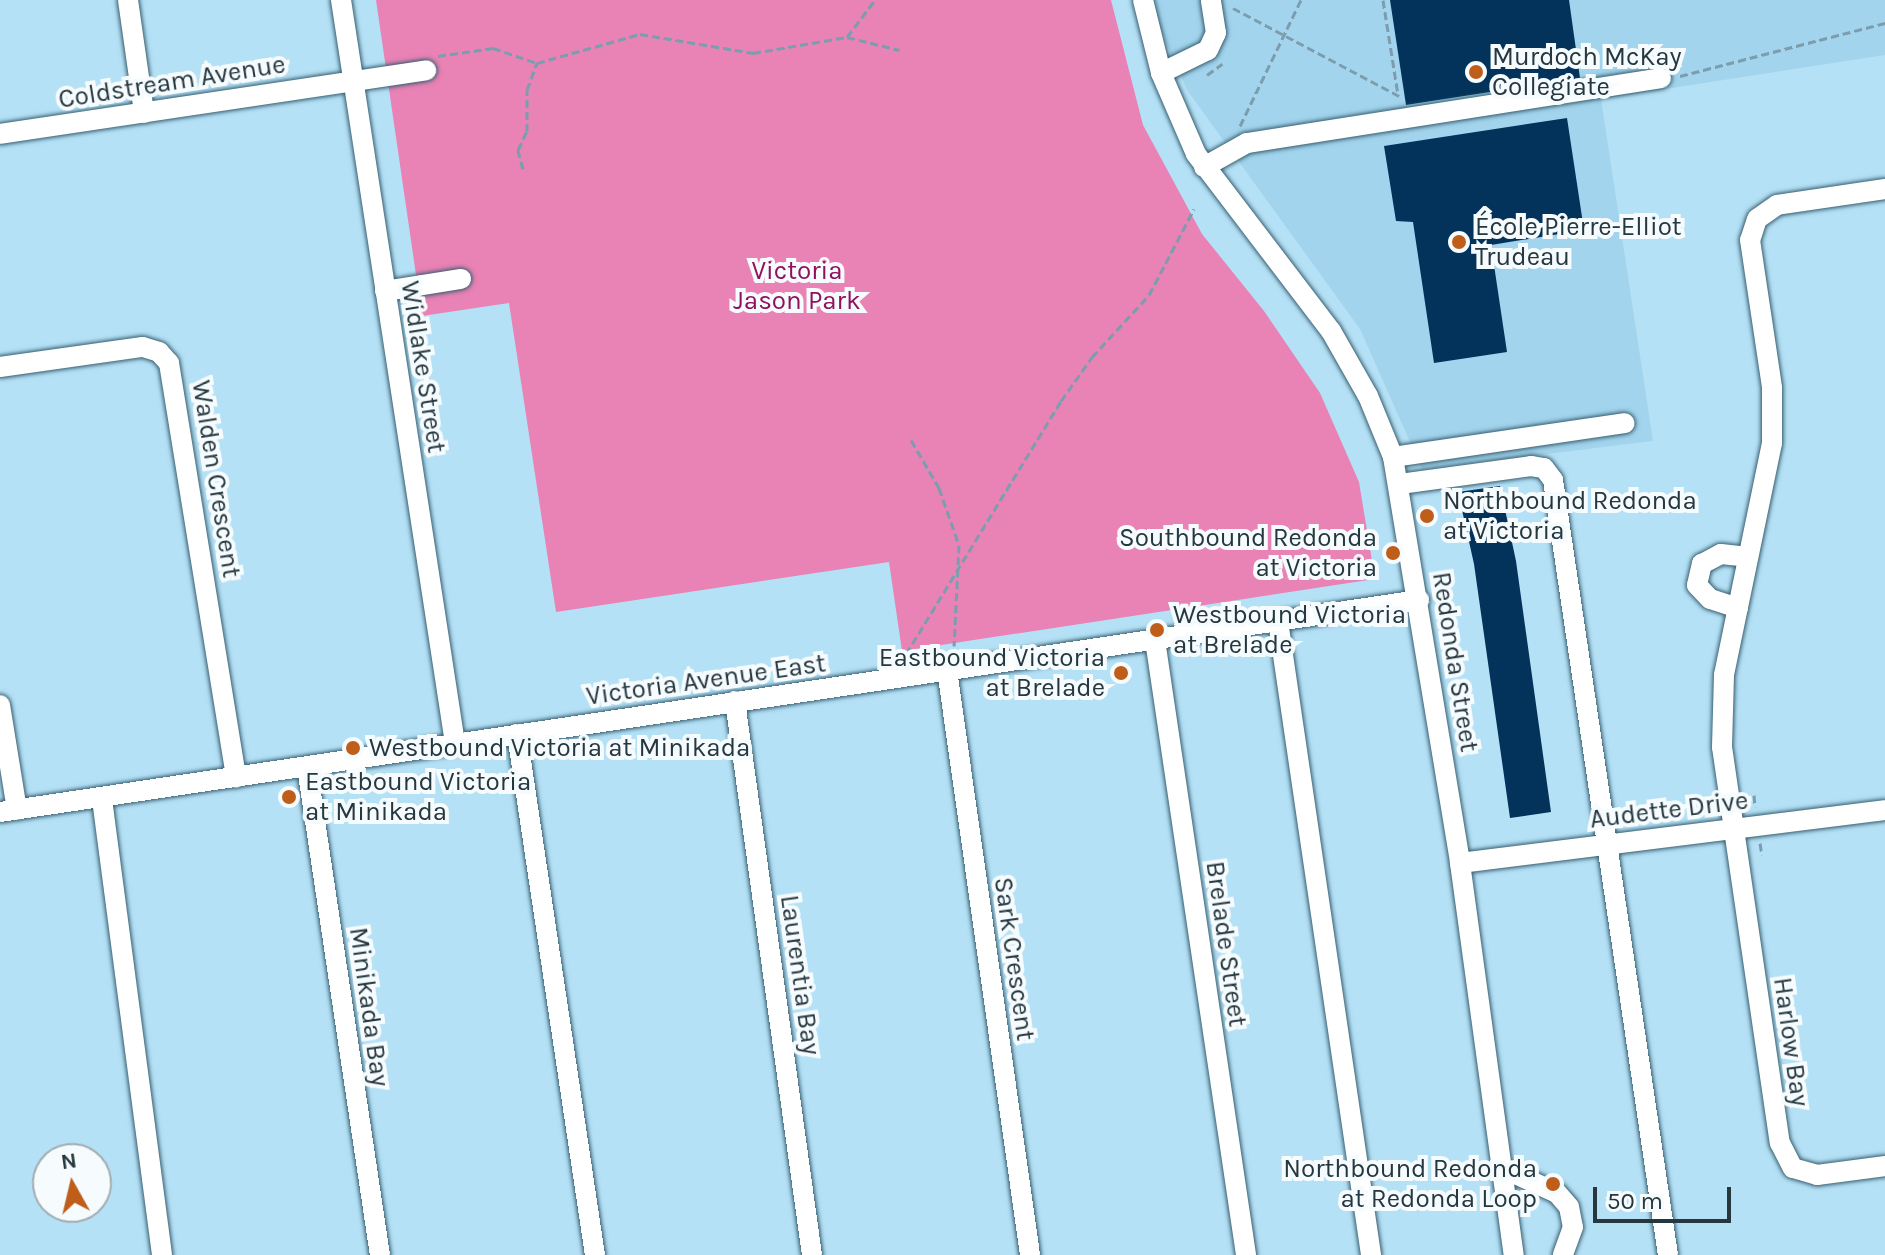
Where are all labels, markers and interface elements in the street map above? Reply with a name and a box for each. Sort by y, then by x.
place label: Murdoch McKay Collegiate [1492,41,1682,102]
street label: Coldstream Avenue [56,49,288,115]
marker: Murdoch McKay Collegiate [1467,63,1485,81]
place label: École Pierre-Elliot Trudeau [1475,211,1682,272]
marker: École Pierre-Elliot Trudeau [1450,233,1468,251]
park label: Victoria Jason Park [733,255,861,316]
street label: Widlake Street [394,279,452,455]
street label: Walden Crescent [185,378,247,580]
place label: Northbound Redonda at Victoria [1443,485,1697,546]
marker: Northbound Redonda at Victoria [1418,507,1436,525]
place label: Southbound Redonda at Victoria [1119,522,1377,584]
marker: Southbound Redonda at Victoria [1384,544,1402,562]
street label: Redonda Street [1425,570,1485,754]
place label: Westbound Victoria at Brelade [1173,599,1406,660]
marker: Westbound Victoria at Brelade [1148,621,1166,639]
place label: Eastbound Victoria at Brelade [879,642,1105,704]
street label: Victoria Avenue East [584,648,828,712]
marker: Eastbound Victoria at Brelade [1112,664,1130,682]
place label: Westbound Victoria at Minikada [369,732,750,764]
marker: Westbound Victoria at Minikada [344,739,362,757]
place label: Eastbound Victoria at Minikada [305,766,531,828]
street label: Audette Drive [1588,785,1750,835]
marker: Eastbound Victoria at Minikada [280,788,298,806]
street label: Brelade Street [1199,859,1253,1029]
street label: Sark Crescent [987,875,1041,1043]
street label: Laurentia Bay [773,893,827,1057]
street label: Minikada Bay [342,925,396,1089]
street label: Harlow Bay [1766,975,1816,1109]
north arrow [32,1143,112,1223]
text: N [59,1147,79,1175]
place label: Northbound Redonda at Redonda Loop [1283,1153,1537,1214]
scale bar [1597,1171,1735,1221]
marker: Northbound Redonda at Redonda Loop [1544,1175,1562,1193]
text: 50 m [1607,1187,1663,1215]

